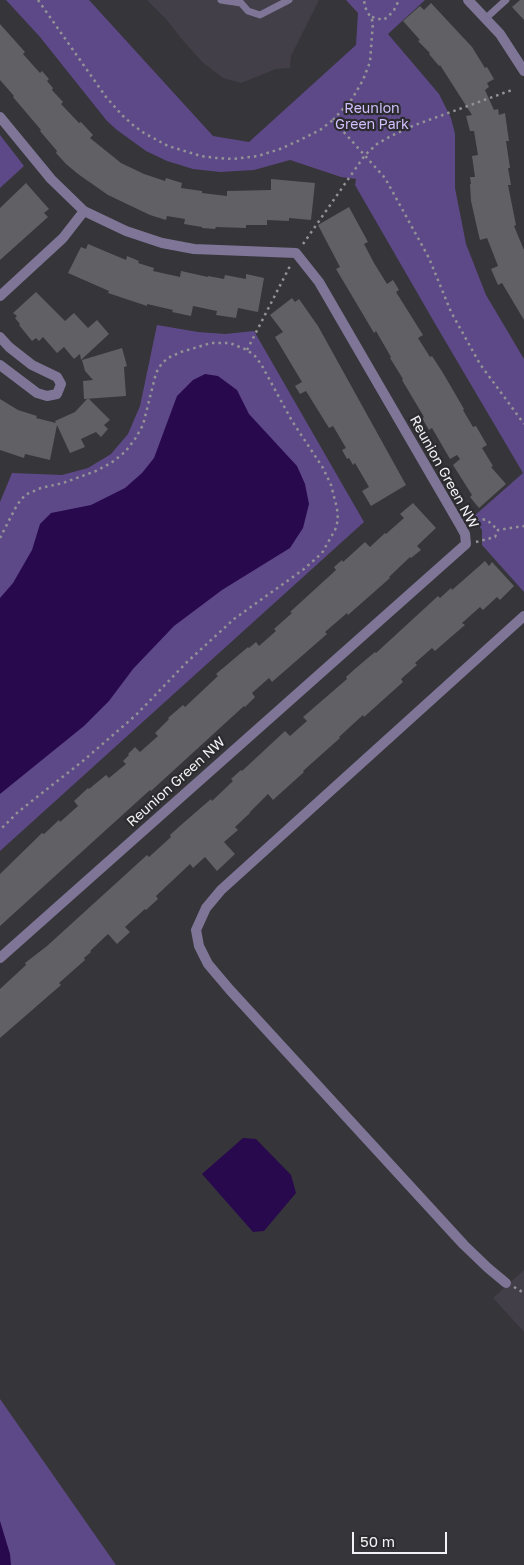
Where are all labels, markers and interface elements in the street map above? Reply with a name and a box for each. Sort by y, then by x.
park label: Reunion Green Park [335,101,409,134]
street label: Reunion Green NW [406,413,482,531]
street label: Reunion Green NW [123,733,229,831]
scale bar [354,1522,449,1554]
text: 50 m [360,1532,395,1550]

